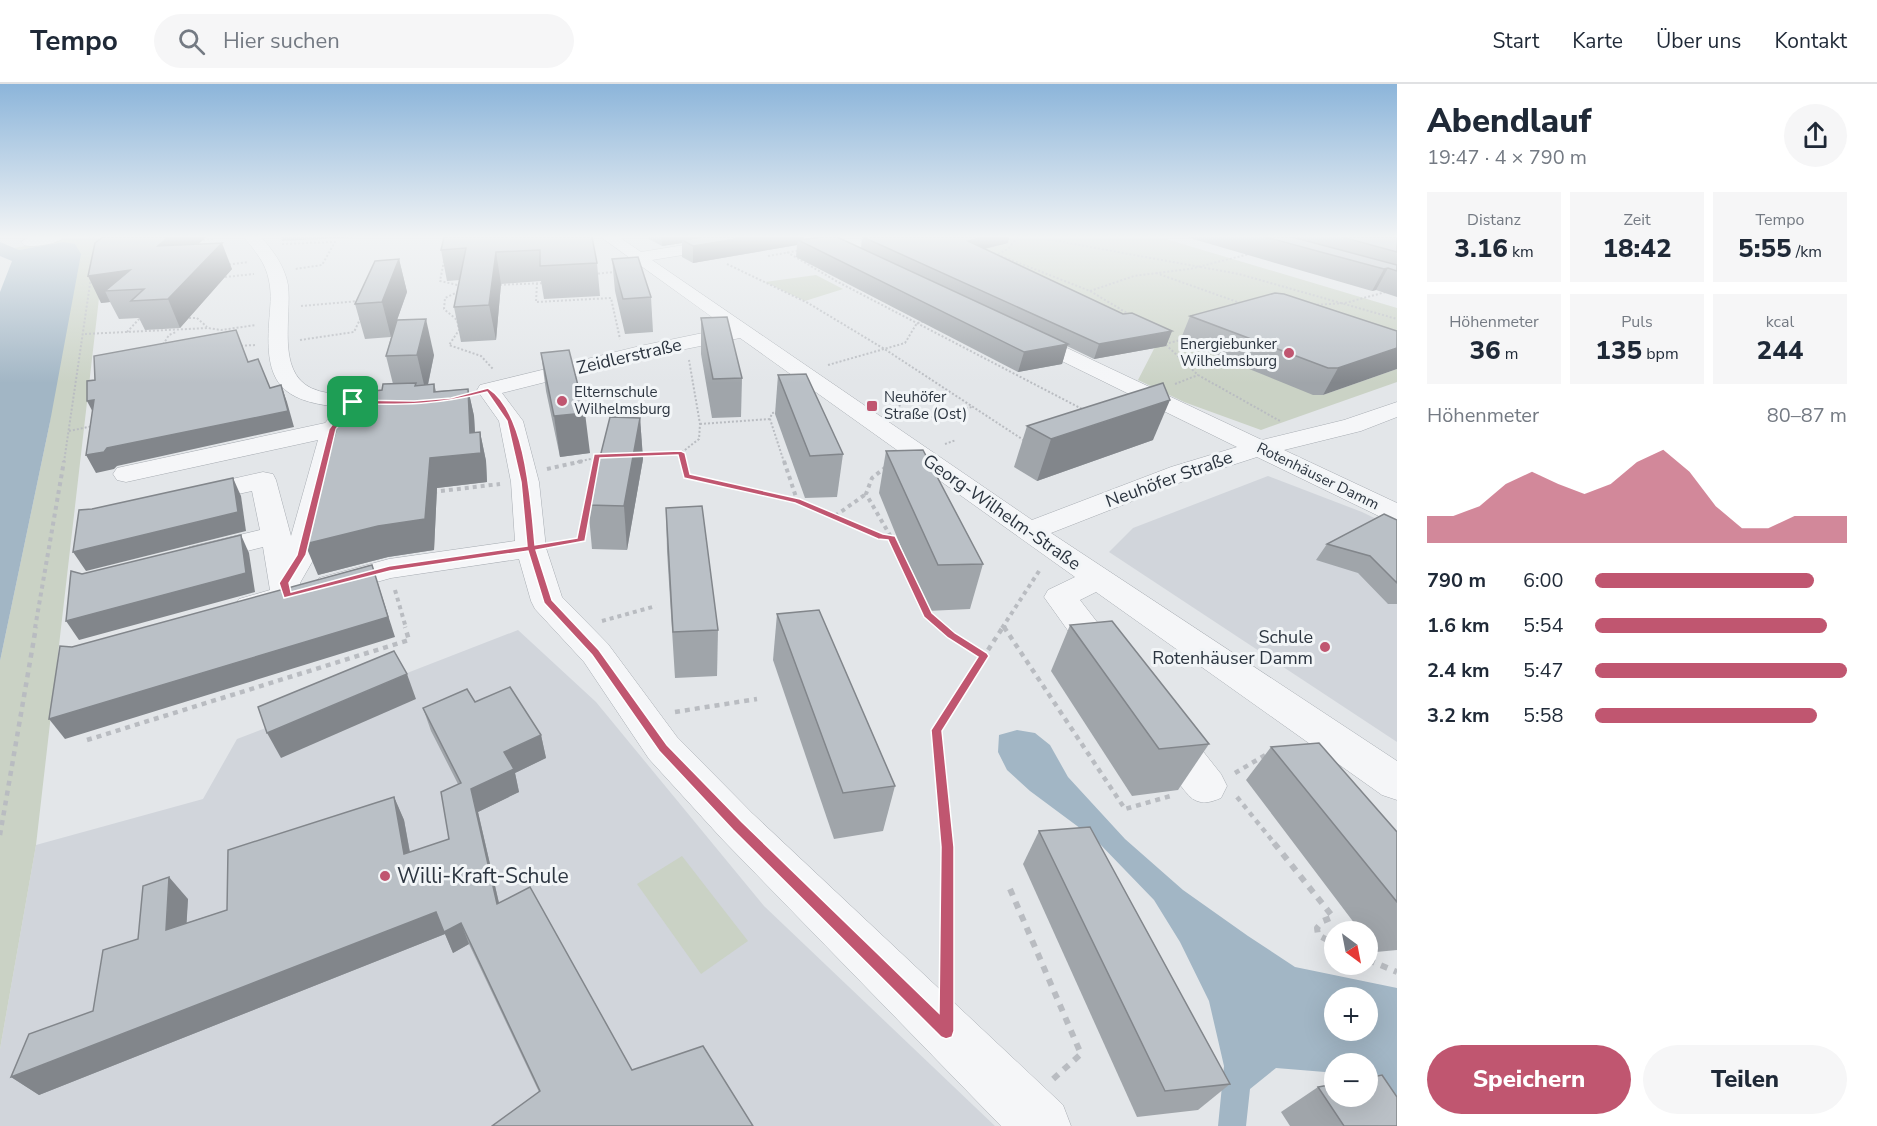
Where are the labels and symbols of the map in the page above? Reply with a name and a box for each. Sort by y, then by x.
street label: Zeidlerstraße [574,332,684,380]
place label: Energiebunker Wilhelmsburg [1180,334,1278,371]
marker: Energiebunker Wilhelmsburg [1282,346,1296,360]
pin [327,376,378,427]
place label: Elternschule Wilhelmsburg [574,382,671,419]
place label: Neuhöfer Straße (Ost) [884,387,967,424]
marker: Elternschule Wilhelmsburg [555,394,569,408]
marker: Neuhöfer Straße (Ost) [865,399,879,413]
street label: Rotenhäuser Damm [1253,438,1383,514]
street label: Neuhöfer Straße [1102,445,1236,513]
street label: Georg-Wilhelm-Straße [918,448,1086,576]
place label: Schule Rotenhäuser Damm [1152,625,1313,670]
marker: Schule Rotenhäuser Damm [1318,640,1332,654]
place label: Willi-Kraft-Schule [397,862,569,890]
marker: Willi-Kraft-Schule [378,869,392,883]
north arrow [1324,921,1378,975]

